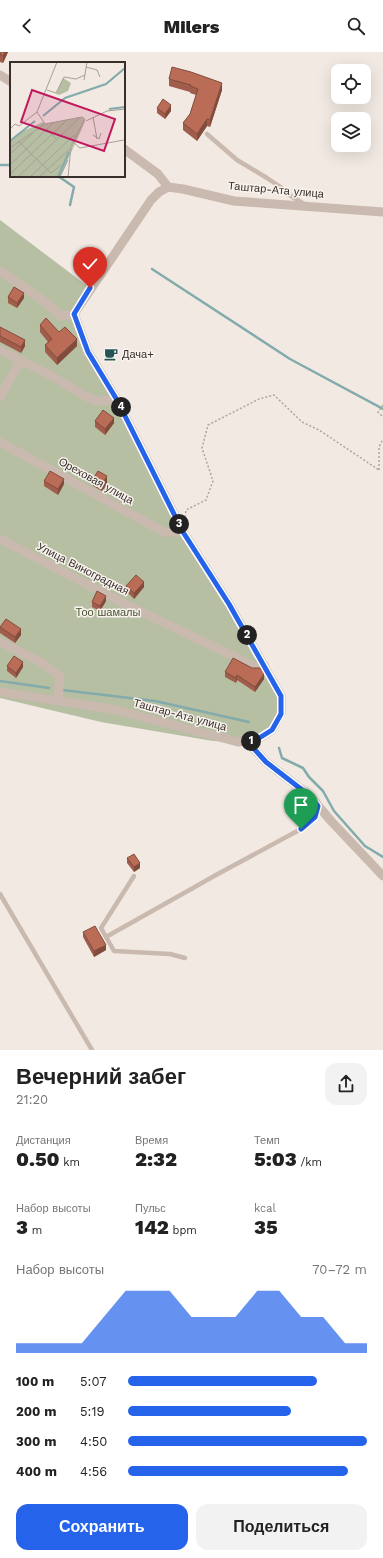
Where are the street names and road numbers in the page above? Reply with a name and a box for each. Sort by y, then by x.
street label: Таштар-Ата улица [228,179,325,201]
street label: Ореховая улица [56,455,137,507]
street label: Улица Виноградная [35,540,131,598]
street label: Таштар-Ата улица [132,696,229,734]

